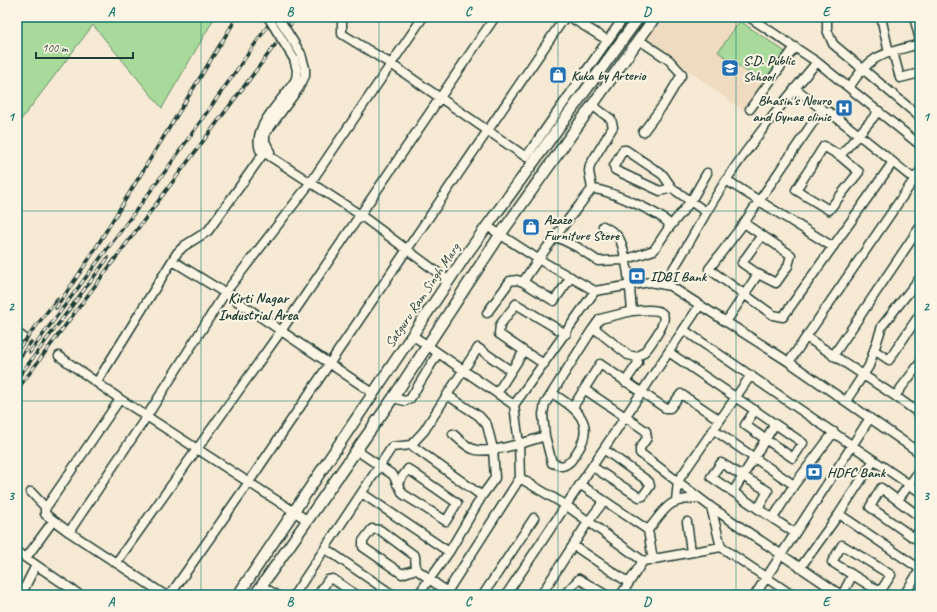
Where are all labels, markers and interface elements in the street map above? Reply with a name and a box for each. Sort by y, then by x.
text: A [108,4,116,20]
text: B [287,4,295,20]
text: C [465,4,473,20]
text: D [643,4,652,20]
text: E [823,4,832,20]
scale bar [36,34,133,60]
text: 100 m [42,40,69,56]
place label: S.D. Public School [743,52,796,85]
school or university icon: S.D. Public School [720,58,740,78]
shop icon: Kuka by Arterio [548,65,568,85]
place label: Kuka by Arterio [571,67,646,84]
place label: Bhasin's Neuro and Gynae clinic [752,92,832,125]
hospital icon: Bhasin's Neuro and Gynae clinic [834,98,854,118]
text: 1 [8,109,16,125]
text: 1 [923,109,931,125]
place label: Azazo Furniture Store [544,211,620,244]
shop icon: Azazo Furniture Store [521,217,541,237]
street label: Satguru Ram Singh Marg [381,239,464,351]
bank icon: IDBI Bank [627,266,647,286]
place label: IDBI Bank [650,268,708,285]
district label: Kirti Nagar Industrial Area [218,289,300,325]
text: 2 [8,299,15,315]
text: 2 [923,299,930,315]
bank icon: HDFC Bank [804,462,824,482]
place label: HDFC Bank [827,464,887,481]
text: 3 [8,488,15,504]
text: 3 [923,488,930,504]
text: A [108,594,116,610]
text: B [287,594,295,610]
text: C [465,594,473,610]
text: D [643,594,652,610]
text: E [823,594,832,610]

